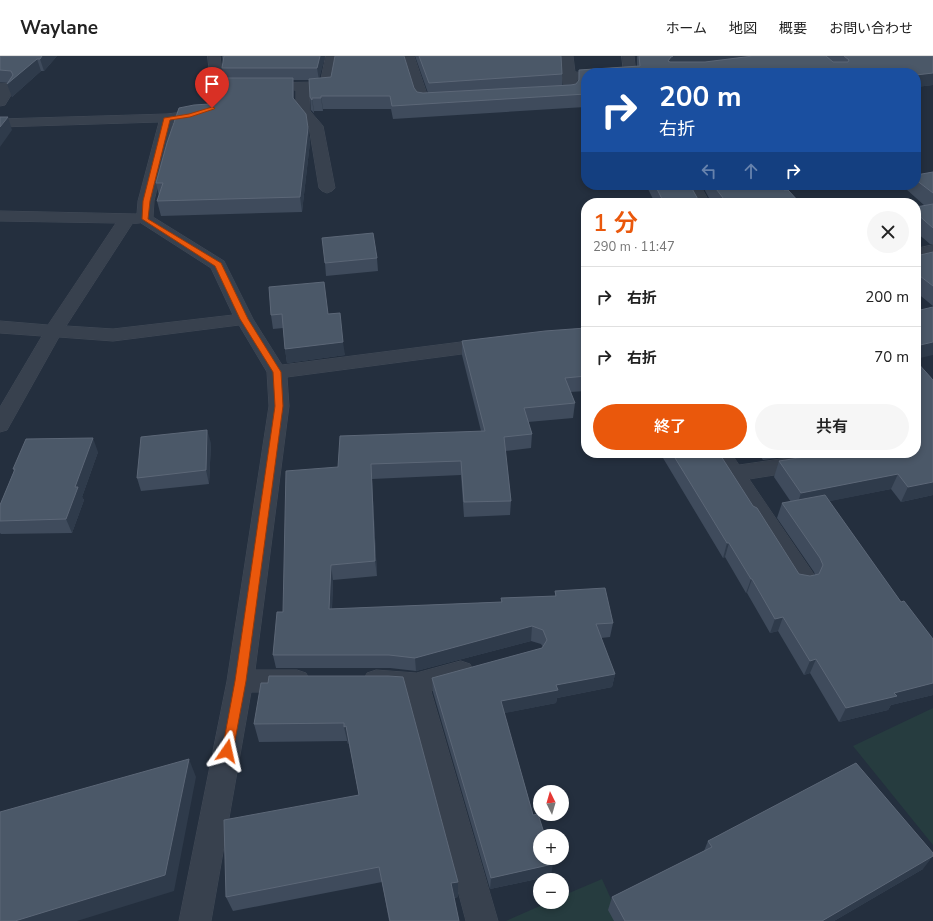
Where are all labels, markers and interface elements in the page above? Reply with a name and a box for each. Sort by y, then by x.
text: Waylane [20,15,98,41]
text: ホーム [665,19,707,38]
text: 地図 [729,19,757,38]
text: 概要 [779,19,807,38]
text: お問い合わせ [829,19,913,38]
pin [195,67,229,108]
icon: arrive [201,73,223,95]
text: 200 m [659,78,742,116]
icon: right [593,84,645,136]
text: 右折 [659,117,695,141]
icon: left [698,160,720,182]
icon: ahead [740,160,762,182]
icon: right [782,160,804,182]
text: 1 分 [593,207,638,239]
button: close [867,211,909,253]
text: 290 m · 11:47 [593,238,675,256]
icon: right [593,286,615,308]
text: 200 m [865,287,909,307]
text: 右折 [627,288,657,308]
icon: right [593,346,615,368]
text: 70 m [874,347,909,367]
text: 右折 [627,348,657,368]
button: 終了 [593,404,747,450]
button: 共有 [755,404,909,450]
position arrow [206,730,248,772]
north arrow [533,785,569,821]
map controls [533,785,569,909]
button: + [533,829,569,865]
button: − [533,873,569,909]

